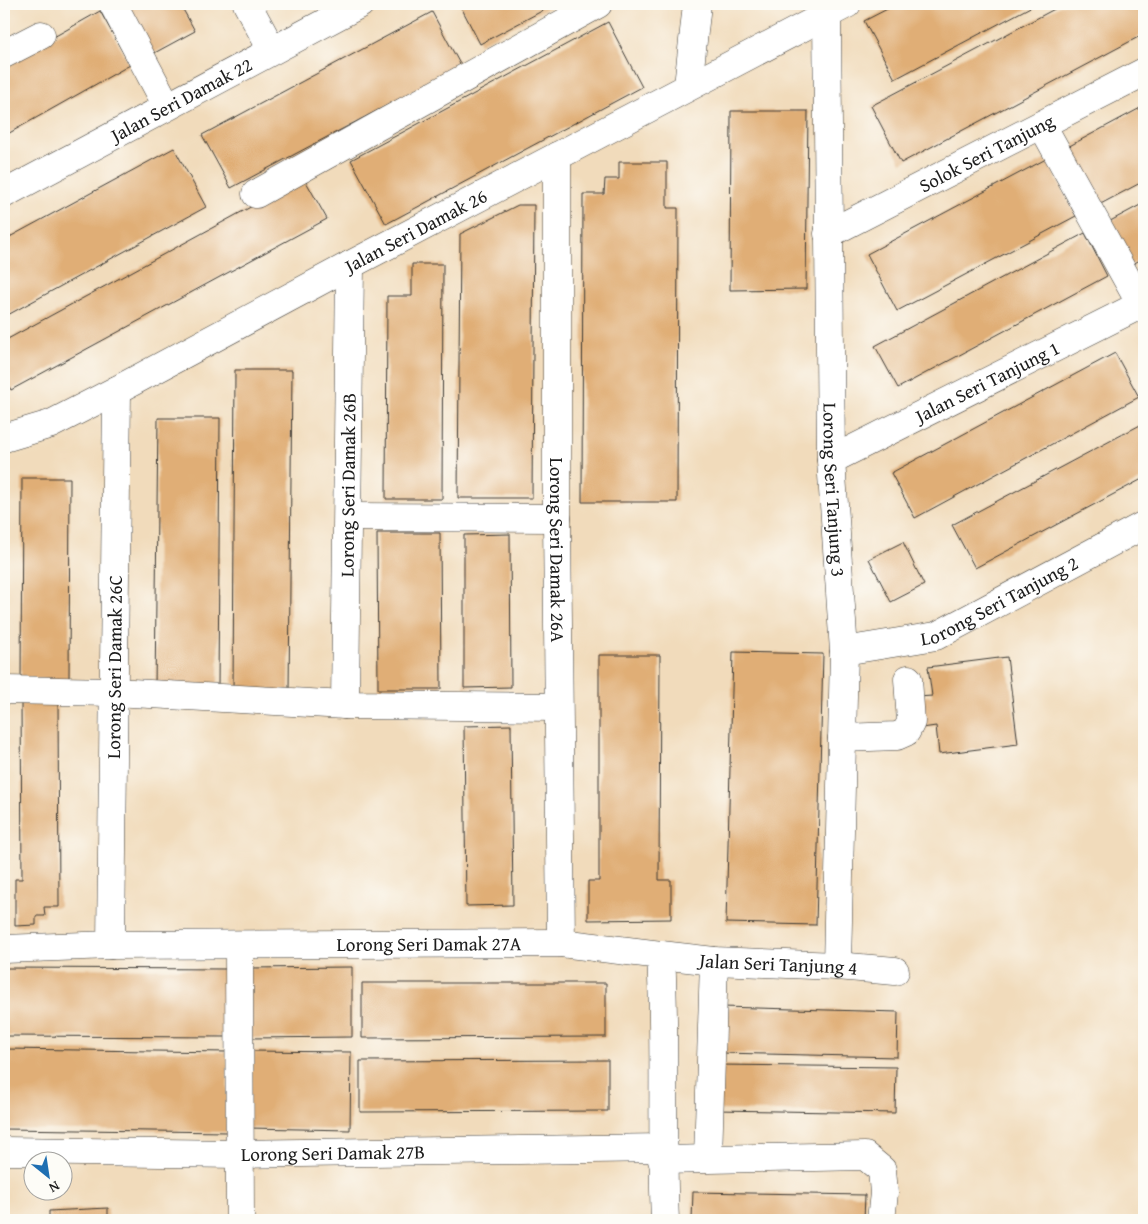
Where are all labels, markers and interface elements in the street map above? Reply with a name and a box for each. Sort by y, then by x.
street label: Jalan Seri Damak 22 [104,50,257,150]
street label: Solok Seri Tanjung [914,106,1059,199]
street label: Jalan Seri Damak 26 [338,182,492,280]
street label: Jalan Seri Tanjung 1 [909,334,1064,430]
street label: Lorong Seri Damak 26B [332,393,363,577]
street label: Lorong Seri Tanjung 3 [816,403,853,578]
street label: Lorong Seri Damak 26A [543,458,572,643]
street label: Lorong Seri Tanjung 2 [918,549,1083,652]
street label: Lorong Seri Damak 26C [99,575,129,759]
street label: Lorong Seri Damak 27A [336,929,522,958]
street label: Jalan Seri Tanjung 4 [696,945,859,982]
street label: Lorong Seri Damak 27B [241,1137,425,1168]
north arrow [22,1152,72,1202]
text: N [45,1176,64,1199]

